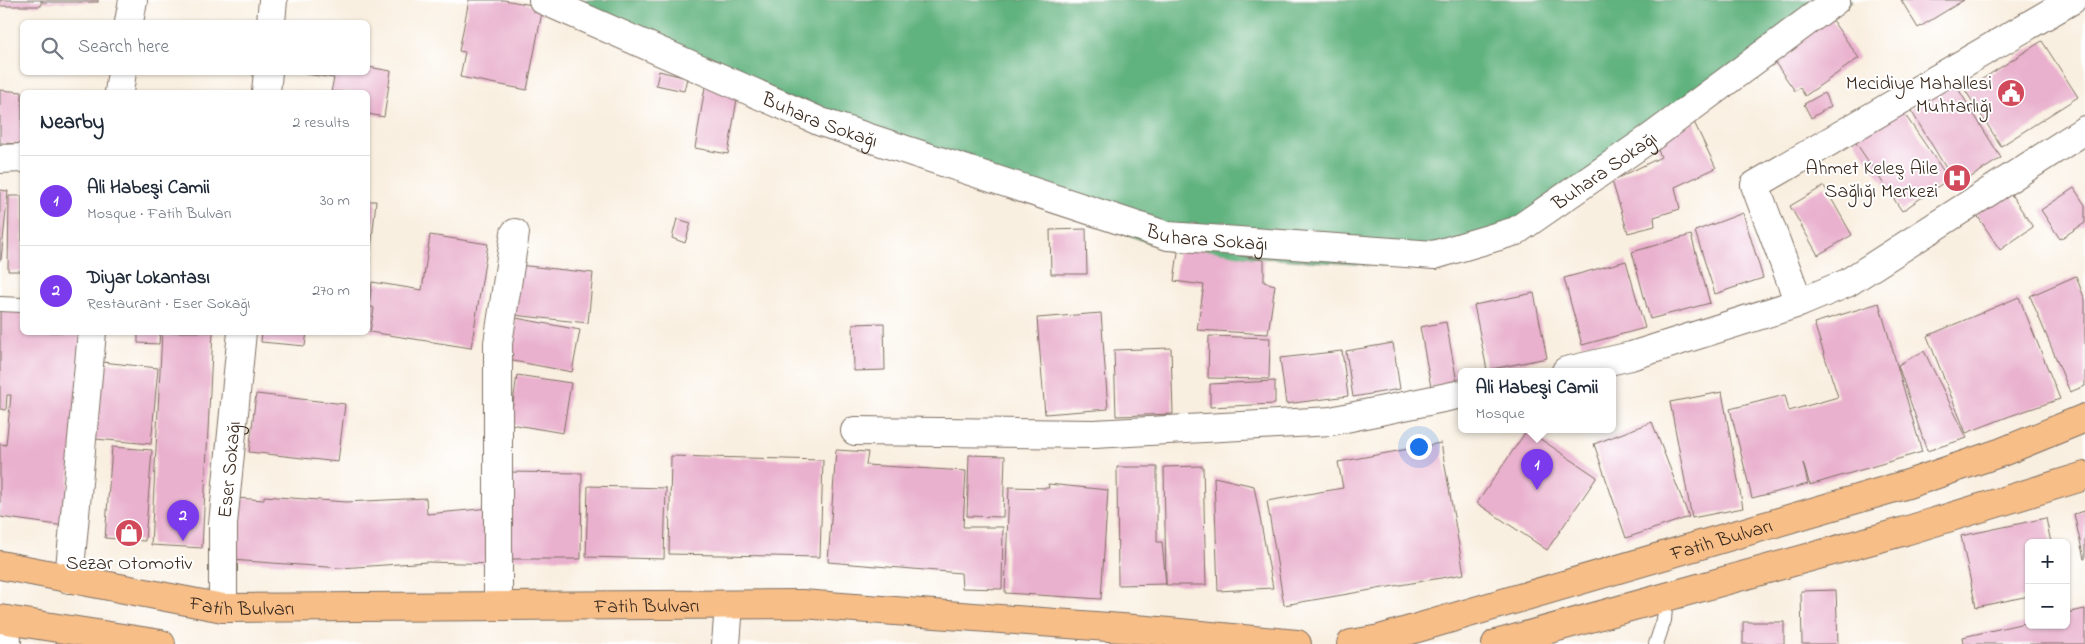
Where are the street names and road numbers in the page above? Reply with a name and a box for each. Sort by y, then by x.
street label: Buhara Sokağı [756,85,881,157]
street label: Buhara Sokağı [1546,125,1664,219]
street label: Buhara Sokağı [1141,217,1269,261]
street label: Eser Sokağı [212,420,251,519]
street label: Fatih Bulvarı [1666,513,1776,570]
street label: Fatih Bulvarı [186,590,295,625]
street label: Fatih Bulvarı [593,593,700,622]

